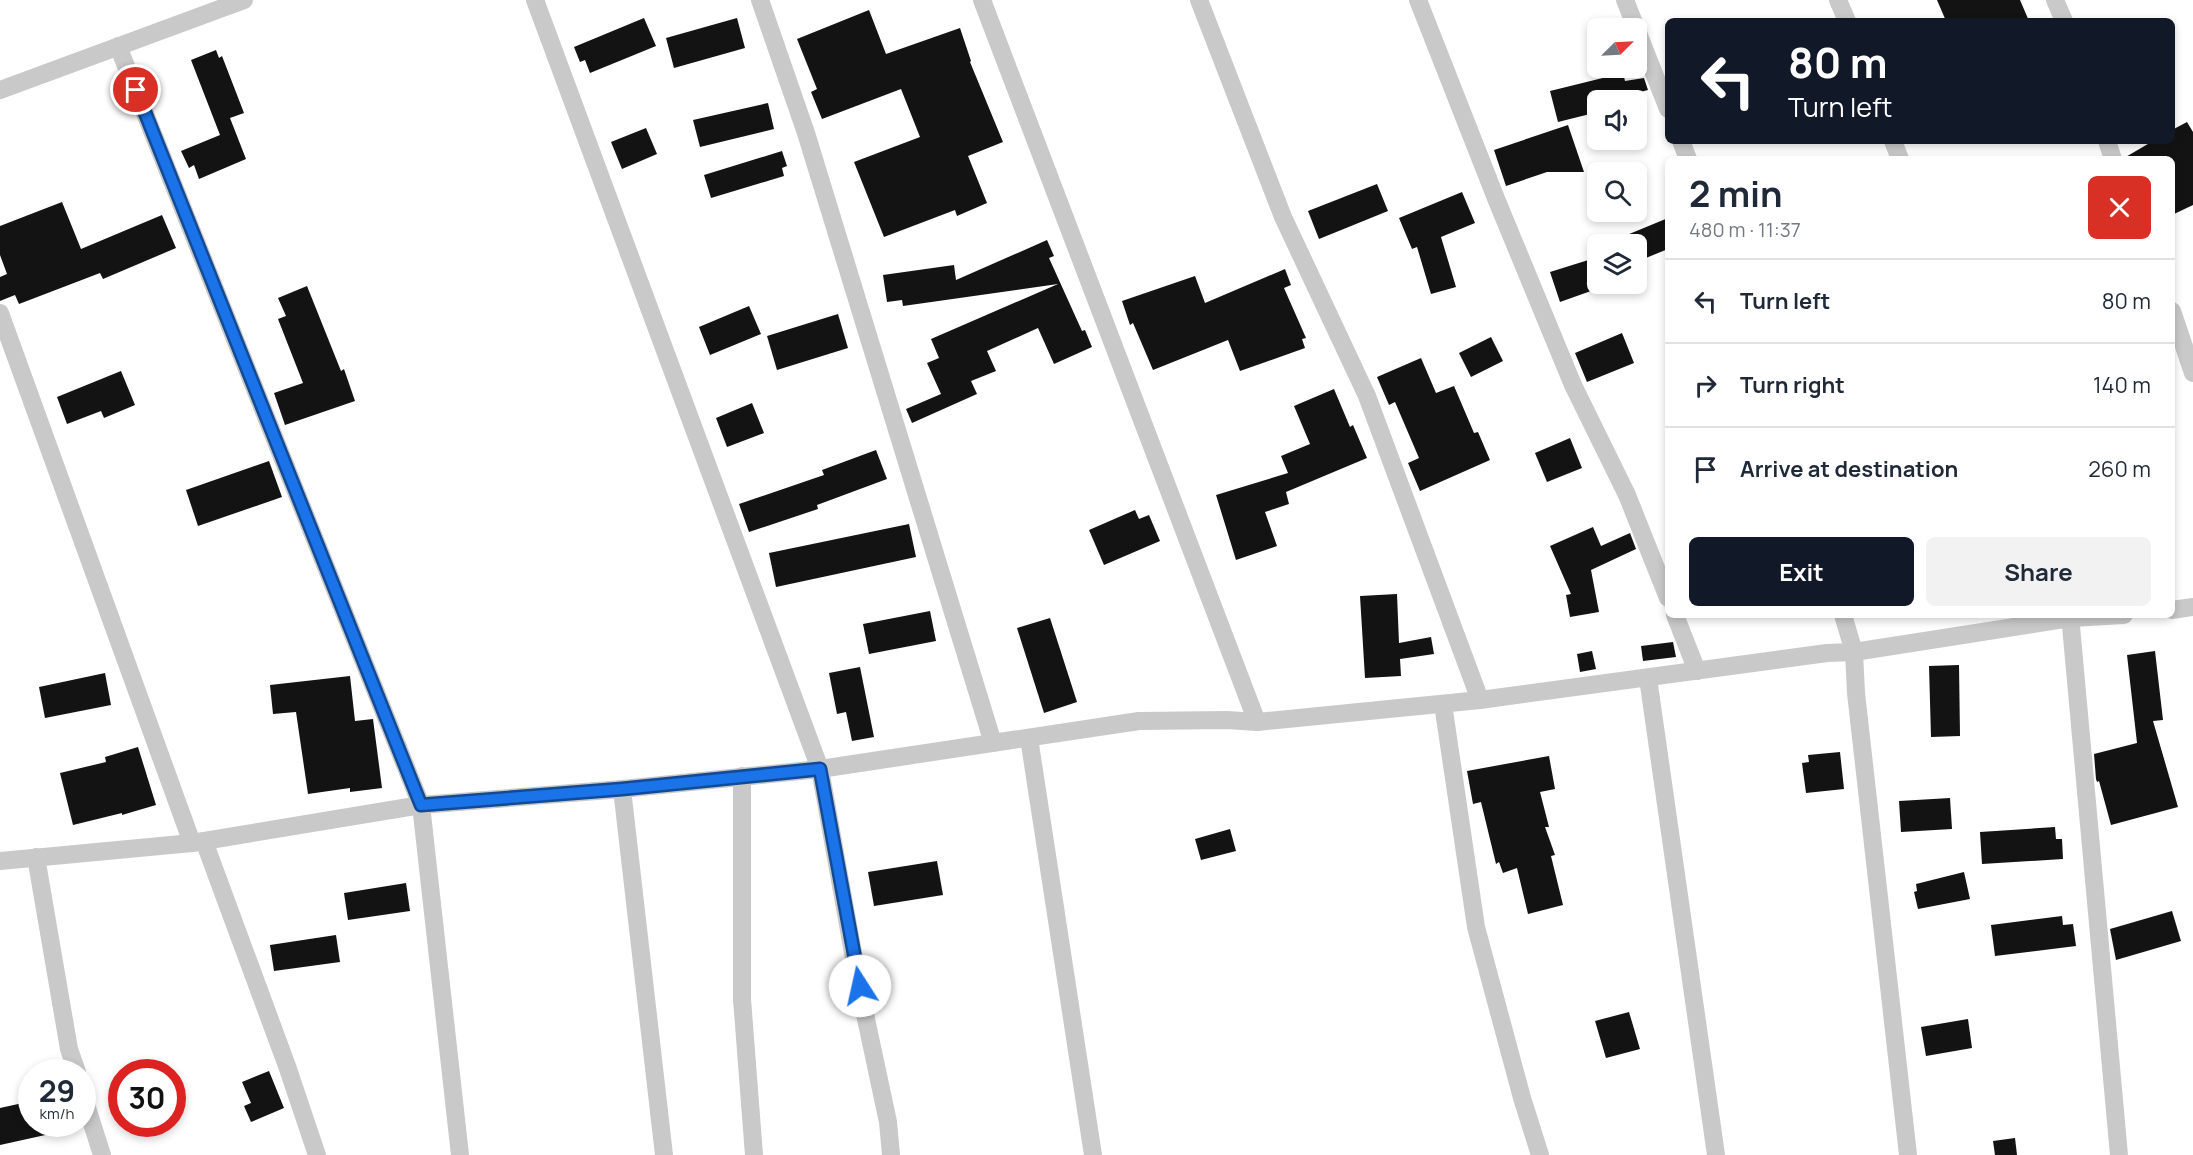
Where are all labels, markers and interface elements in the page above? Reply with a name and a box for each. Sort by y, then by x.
north arrow [1587,18,1647,78]
map controls [1587,18,1647,294]
text: 80 m [1788,33,1888,91]
icon: left [1689,42,1767,120]
pin [110,64,161,115]
icon: arrive [119,73,152,106]
text: Turn left [1788,88,1892,125]
button: sound [1587,90,1647,150]
button: search [1587,162,1647,222]
text: 2 min [1689,169,1783,218]
button: close [2088,176,2151,239]
text: 480 m · 11:37 [1689,216,1801,243]
button: layers [1587,234,1647,294]
icon: left [1689,285,1722,318]
text: Turn left [1740,286,1830,316]
text: 80 m [2102,286,2151,316]
icon: right [1689,369,1722,402]
text: Turn right [1740,370,1845,400]
text: 140 m [2093,370,2151,400]
icon: arrive [1689,453,1722,486]
text: Arrive at destination [1740,454,1958,484]
text: 260 m [2088,454,2151,484]
button: Exit [1689,537,1914,606]
button: Share [1926,537,2151,606]
position arrow [828,954,892,1018]
speed limit sign: 30 [108,1059,186,1137]
text: 29 [39,1070,75,1111]
text: km/h [40,1103,74,1124]

